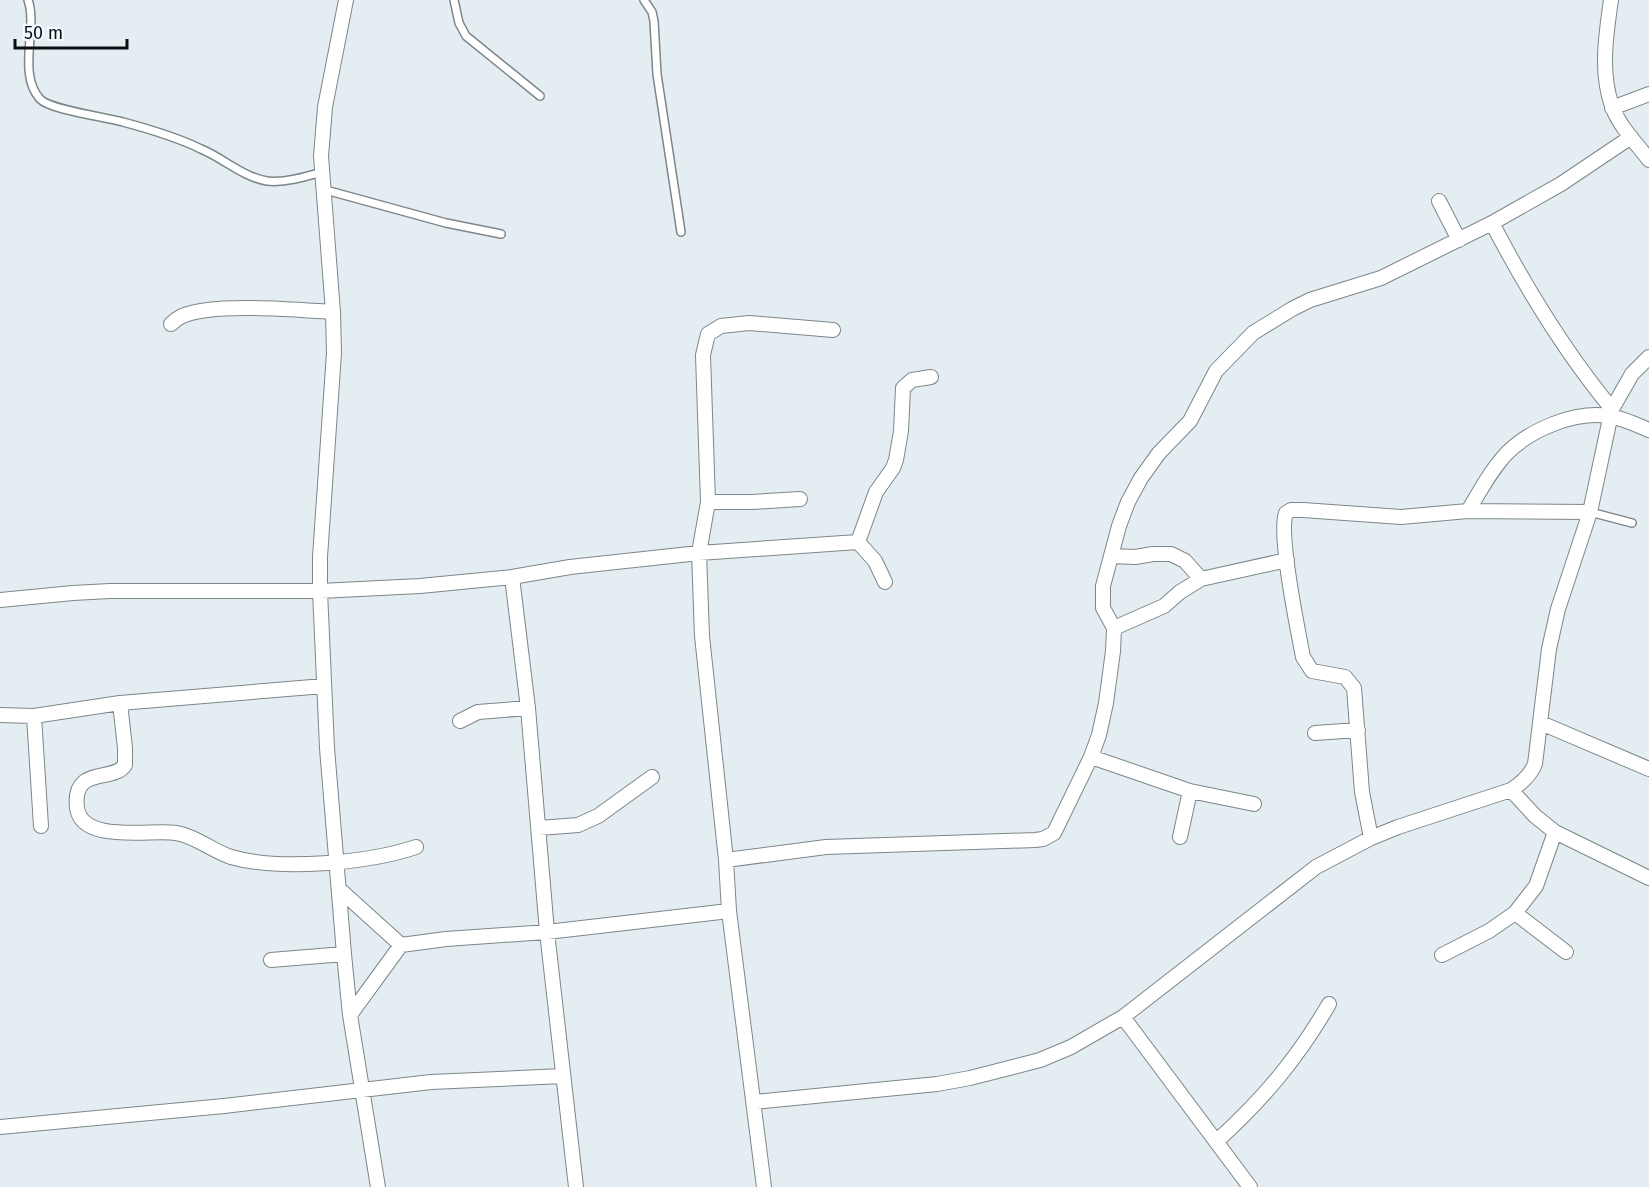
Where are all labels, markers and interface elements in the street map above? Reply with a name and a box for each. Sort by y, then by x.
scale bar [15,12,128,50]
text: 50 m [24,22,63,44]

